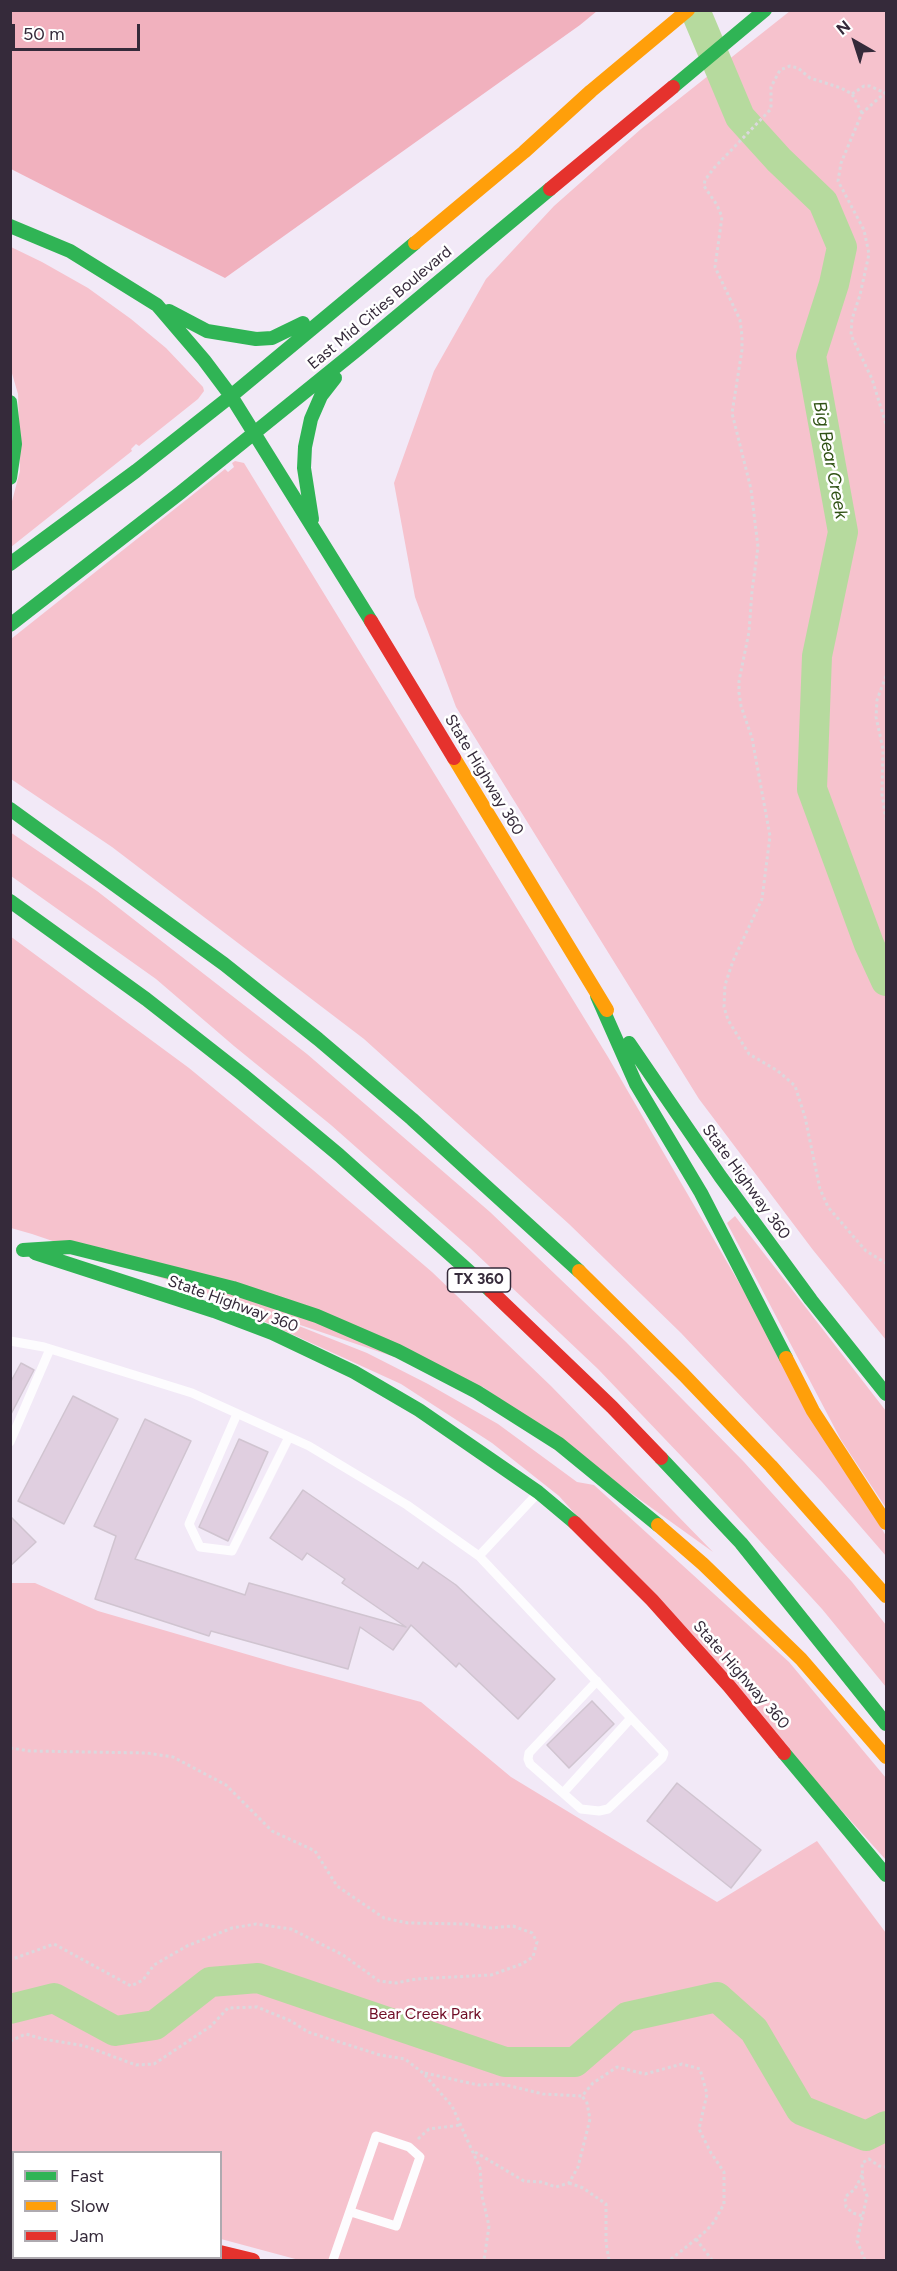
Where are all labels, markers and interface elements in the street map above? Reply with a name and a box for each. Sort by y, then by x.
scale bar [15,12,142,50]
north arrow [825,12,885,72]
text: N [833,16,854,39]
text: 50 m [23,23,65,45]
street label: East Mid Cities Boulevard [304,242,456,374]
water label: Big Bear Creek [808,399,852,521]
street label: State Highway 360 [440,711,528,839]
street label: State Highway 360 [698,1121,794,1243]
road number: TX 360 [448,1268,510,1292]
street label: State Highway 360 [165,1271,301,1337]
street label: State Highway 360 [689,1617,793,1733]
park label: Bear Creek Park [369,2004,481,2024]
legend [12,2151,222,2259]
text: Fast [70,2165,104,2187]
text: Slow [70,2195,109,2217]
text: Jam [70,2225,104,2247]

